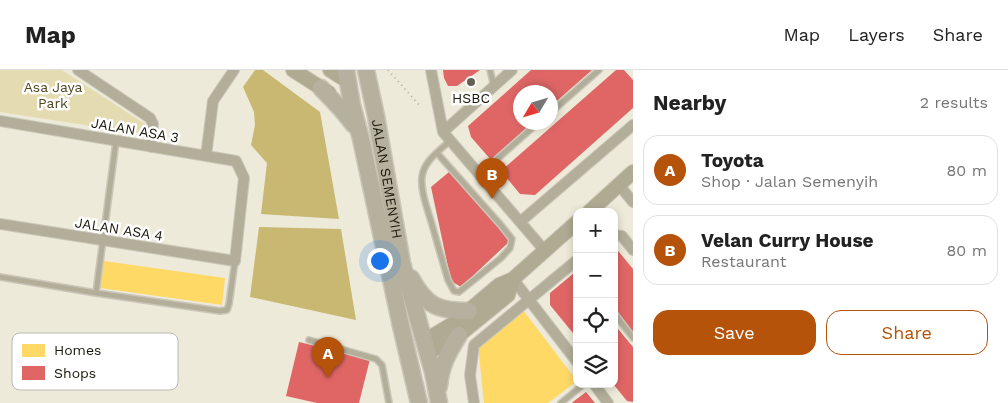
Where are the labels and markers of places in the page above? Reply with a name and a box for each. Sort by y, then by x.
marker: HSBC [465,76,477,88]
place label: HSBC [452,90,490,106]
pin: B [476,158,508,199]
pin: A [312,337,344,378]

